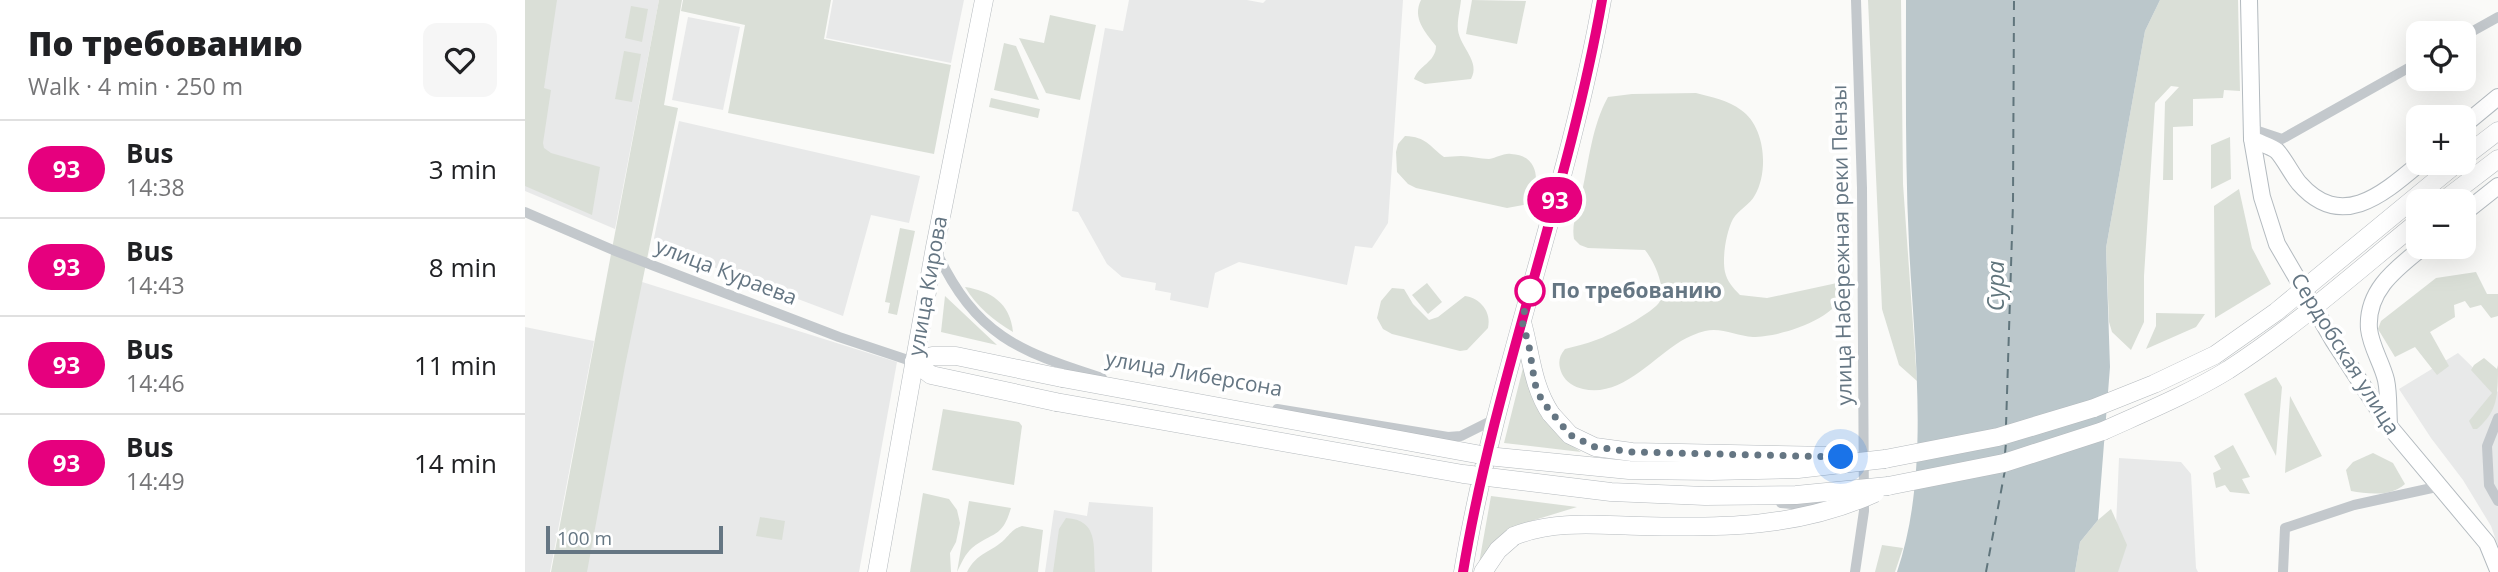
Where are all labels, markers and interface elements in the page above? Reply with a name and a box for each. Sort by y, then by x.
text: По требованию [28,21,303,66]
map controls [2406,21,2476,259]
button: locate [2406,21,2476,91]
button: heart [423,23,497,97]
text: Walk · 4 min · 250 m [28,70,243,102]
street label: улица Набережная реки Пензы [1824,84,1858,406]
button: + [2406,105,2476,175]
text: Bus [126,135,173,171]
text: 3 min [429,151,497,187]
text: 93 [53,152,80,185]
text: 14:38 [126,171,185,203]
line badge: 93 [1523,177,1587,223]
text: 93 [1541,183,1569,216]
button: − [2406,189,2476,259]
street label: улица Кирова [901,214,953,358]
street label: улица Кураева [652,231,801,311]
text: Bus [126,233,173,269]
text: 8 min [429,249,497,285]
text: 93 [53,250,80,283]
water label: Сура [1979,261,2011,311]
street label: Сердобская улица [2285,267,2407,440]
text: 14:43 [126,269,185,301]
marker: По требованию [1515,276,1545,306]
place label: По требованию [1551,276,1722,304]
text: Bus [126,331,173,367]
street label: улица Либерсона [1104,344,1285,402]
text: 11 min [414,347,497,383]
text: 93 [53,348,80,381]
text: 14:46 [126,367,185,399]
text: Bus [126,429,173,465]
your location [1823,439,1858,474]
text: 14 min [414,445,497,481]
text: 93 [53,446,80,479]
text: 14:49 [126,465,185,497]
scale bar [546,523,723,555]
text: 100 m [557,525,612,551]

